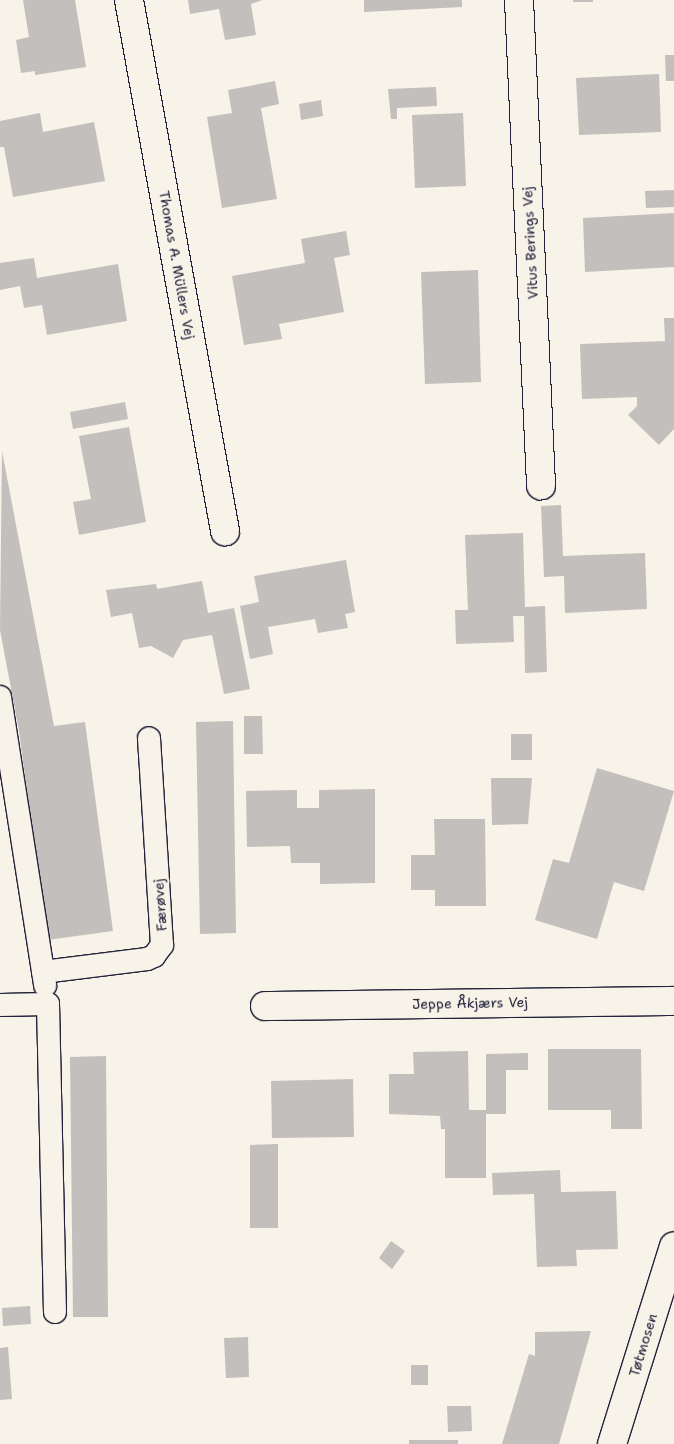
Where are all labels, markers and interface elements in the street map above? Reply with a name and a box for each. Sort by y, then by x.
street label: Vitus Berings Vej [519,186,541,300]
street label: Thomas A. Müllers Vej [156,189,198,341]
street label: Færøvej [150,878,170,932]
street label: Jeppe Åkjærs Vej [412,994,528,1012]
street label: Tøtmosen [625,1311,661,1379]

